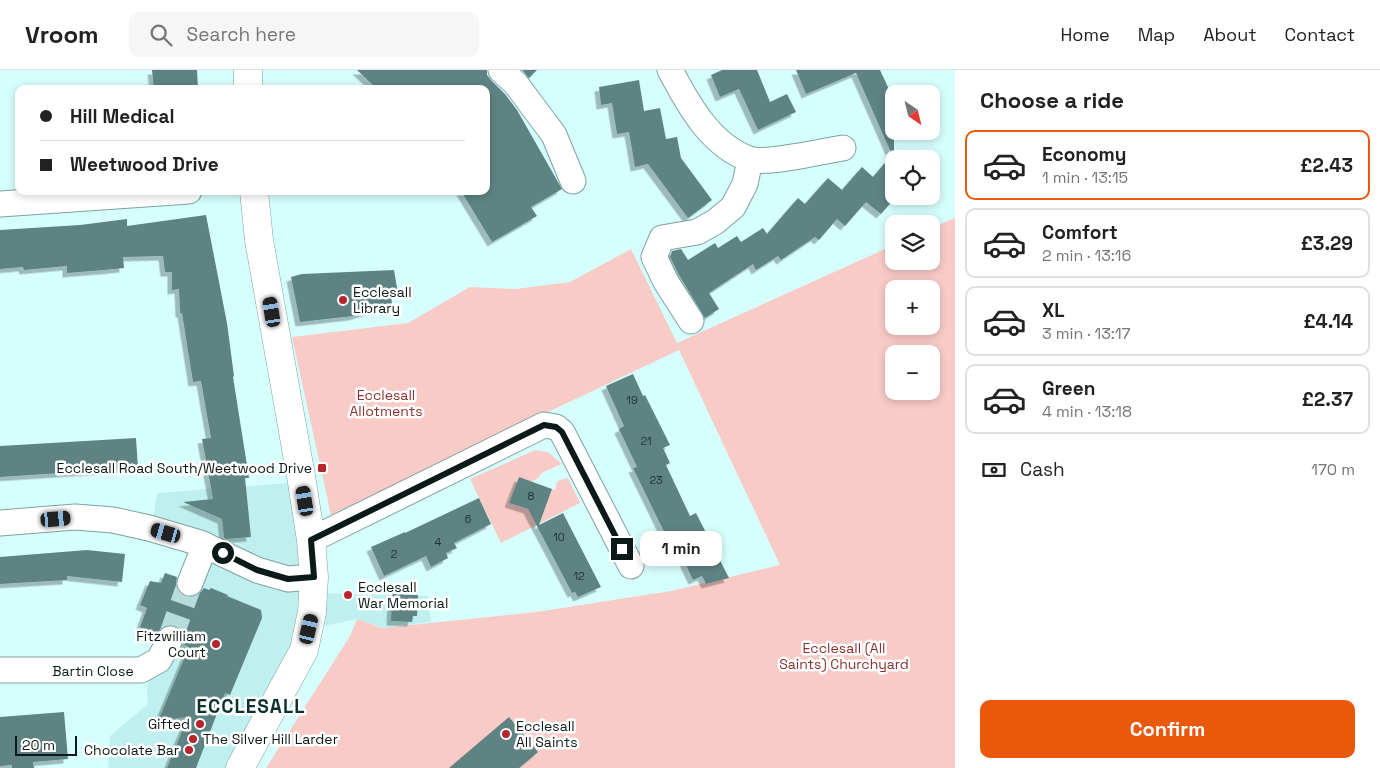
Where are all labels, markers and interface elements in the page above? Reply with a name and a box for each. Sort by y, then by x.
search box [129,12,479,57]
text: Vroom [25,19,99,50]
icon: search [147,21,175,49]
text: Search here [187,22,296,47]
text: Home [1061,23,1110,46]
text: Map [1138,23,1175,46]
text: About [1203,23,1257,46]
text: Contact [1285,23,1355,46]
north arrow [885,85,940,140]
map controls [885,85,940,400]
text: Choose a ride [980,86,1124,114]
text: Hill Medical [70,104,175,129]
text: Economy [1042,142,1126,167]
icon: car [982,143,1027,188]
button: locate [885,150,940,205]
text: Weetwood Drive [70,152,219,177]
text: £2.43 [1300,153,1353,178]
text: 1 min · 13:15 [1042,167,1128,188]
button: layers [885,215,940,270]
text: Comfort [1042,220,1118,245]
icon: car [982,221,1027,266]
text: £3.29 [1301,231,1353,256]
text: 2 min · 13:16 [1042,245,1131,266]
button: + [885,280,940,335]
place label: Ecclesall Library [353,283,412,317]
marker: Ecclesall Library [337,294,349,306]
car [262,296,281,328]
text: XL [1042,298,1065,323]
icon: car [982,299,1027,344]
text: £4.14 [1303,309,1353,334]
text: 3 min · 13:17 [1042,323,1131,344]
button: − [885,345,940,400]
text: Green [1042,376,1095,401]
icon: car [982,377,1027,422]
park label: Ecclesall Allotments [349,386,423,420]
text: £2.37 [1302,387,1353,412]
house number: 19 [626,393,638,407]
text: 4 min · 13:18 [1042,401,1132,422]
house number: 21 [640,434,652,448]
icon: cash [980,456,1008,484]
text: Cash [1020,457,1065,482]
place label: Ecclesall Road South/Weetwood Drive [57,459,312,477]
text: 170 m [1311,459,1355,480]
marker: Ecclesall Road South/Weetwood Drive [316,462,328,474]
house number: 23 [649,473,663,487]
car [295,485,314,517]
house number: 8 [528,489,535,503]
car [40,510,71,528]
house number: 6 [465,512,472,526]
car [149,522,182,544]
house number: 10 [553,530,565,544]
callout: 1 min [640,532,722,566]
house number: 4 [435,535,442,549]
route end [611,538,633,560]
text: 1 min [661,538,701,559]
route start [212,542,234,564]
house number: 2 [391,547,398,561]
house number: 12 [573,569,585,583]
place label: Ecclesall War Memorial [358,578,448,612]
marker: Ecclesall War Memorial [342,589,354,601]
car [298,613,319,645]
place label: Fitzwilliam Court [136,627,206,661]
marker: Fitzwilliam Court [210,638,222,650]
park label: Ecclesall (All Saints) Churchyard [779,639,909,673]
street label: Bartin Close [52,662,134,680]
district label: ECCLESALL [197,694,305,719]
button: Confirm [980,700,1355,758]
place label: Gifted [148,715,190,733]
place label: Ecclesall All Saints [516,717,578,751]
marker: Gifted [194,718,206,730]
marker: Ecclesall All Saints [500,728,512,740]
place label: The Silver Hill Larder [203,730,338,748]
scale bar [15,733,78,756]
marker: The Silver Hill Larder [187,733,199,745]
text: 20 m [22,736,55,754]
place label: Chocolate Bar [84,741,179,759]
marker: Chocolate Bar [183,744,195,756]

